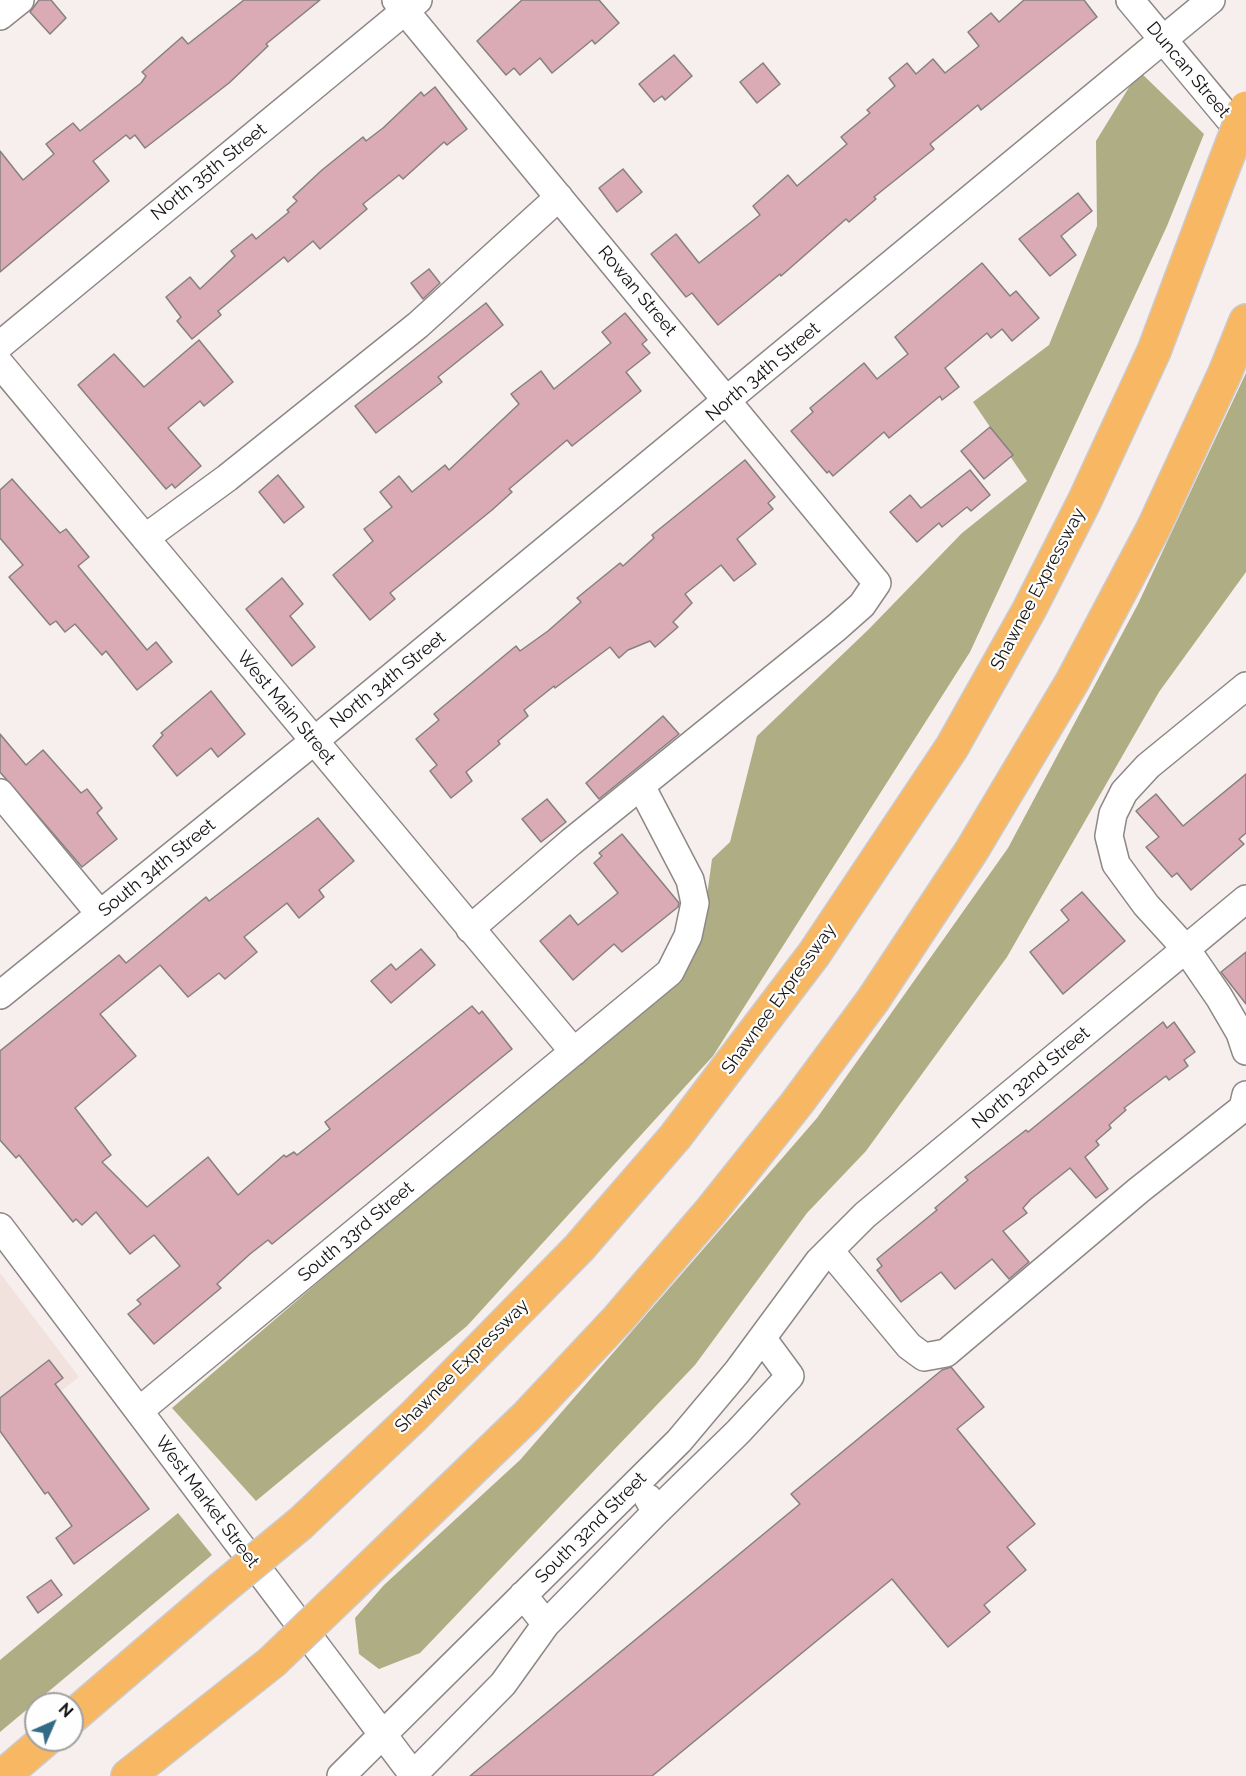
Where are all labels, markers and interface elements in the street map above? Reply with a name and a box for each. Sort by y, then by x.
street label: Duncan Street [1142,18,1234,122]
street label: North 35th Street [147,119,271,225]
street label: Rowan Street [593,242,681,340]
street label: North 34th Street [702,318,824,426]
street label: Shawnee Expressway [986,504,1090,674]
street label: North 34th Street [326,627,450,733]
street label: West Main Street [232,647,340,769]
street label: South 34th Street [94,814,220,922]
street label: Shawnee Expressway [717,920,841,1078]
street label: North 32nd Street [968,1022,1094,1134]
street label: South 33rd Street [294,1177,418,1287]
street label: Shawnee Expressway [391,1295,533,1437]
street label: West Market Street [150,1432,264,1572]
street label: South 32nd Street [531,1468,651,1588]
north arrow [24,1692,84,1752]
text: N [55,1699,77,1721]

